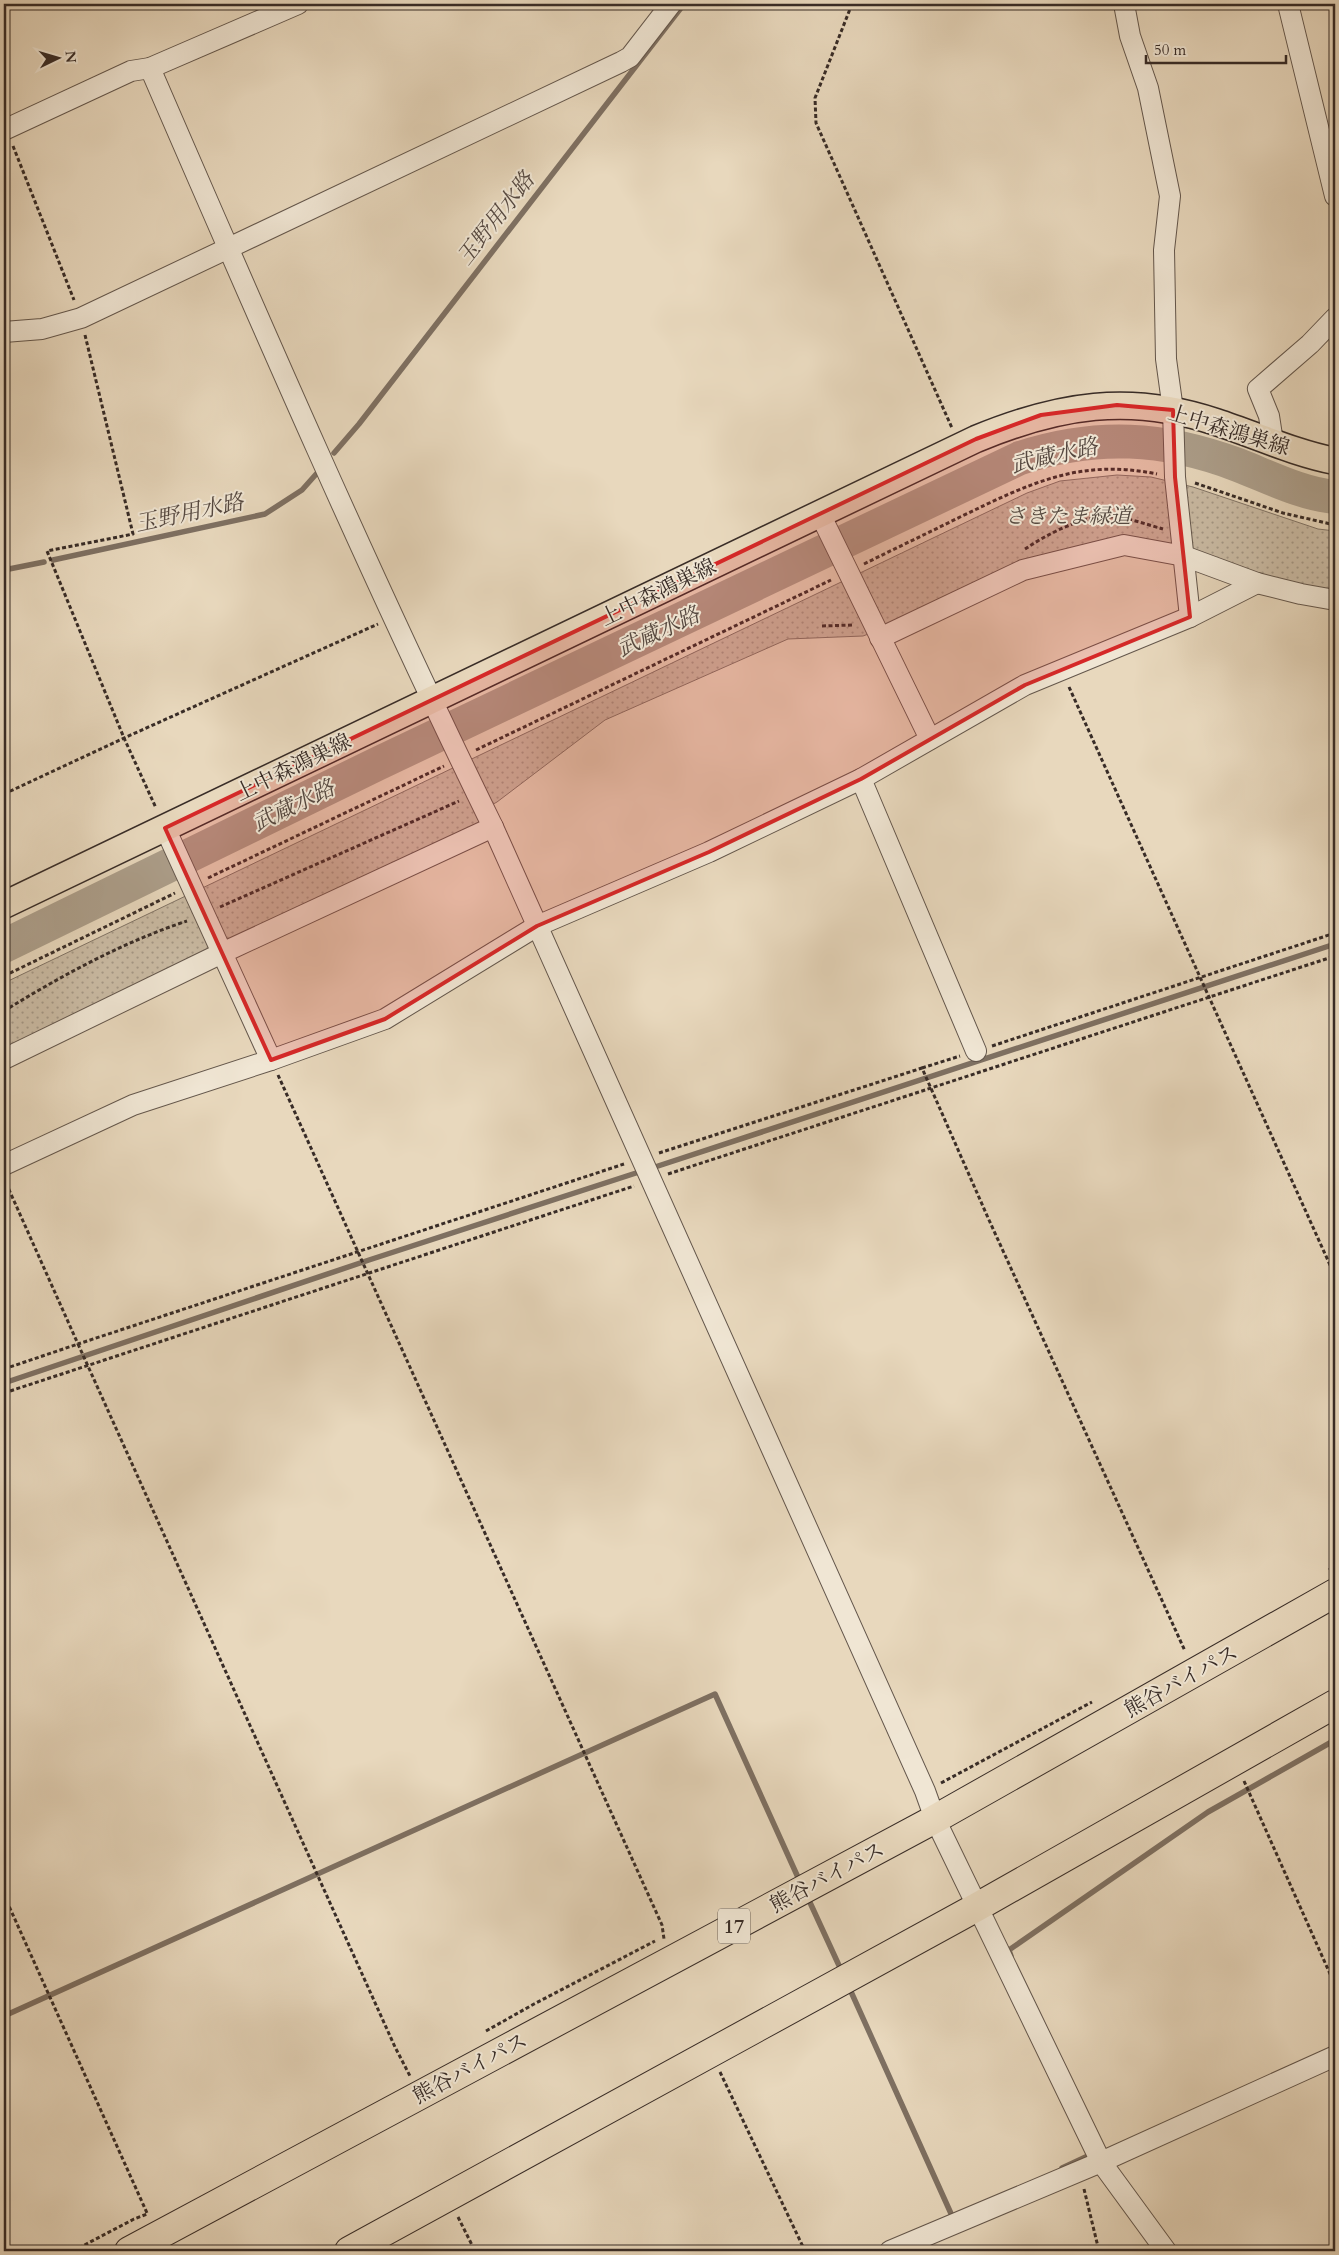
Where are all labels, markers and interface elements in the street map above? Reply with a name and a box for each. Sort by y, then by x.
north arrow [32,32,82,82]
scale bar [1146,32,1286,64]
text: 50 m [1154,40,1186,60]
text: N [60,50,80,64]
water label: 玉野用水路 [450,164,543,271]
street label: 上中森鴻巣線 [1164,398,1293,463]
water label: 武蔵水路 [1008,431,1102,480]
water label: 玉野用水路 [132,486,248,539]
park label: さきたま緑道 [1005,502,1134,531]
street label: 上中森鴻巣線 [595,552,721,633]
water label: 武蔵水路 [612,599,706,664]
street label: 上中森鴻巣線 [230,727,356,808]
water label: 武蔵水路 [247,772,341,839]
street label: 熊谷バイパス [1119,1638,1243,1725]
street label: 熊谷バイパス [765,1835,889,1920]
road number: 17 [718,1908,750,1944]
street label: 熊谷バイパス [408,2026,532,2111]

